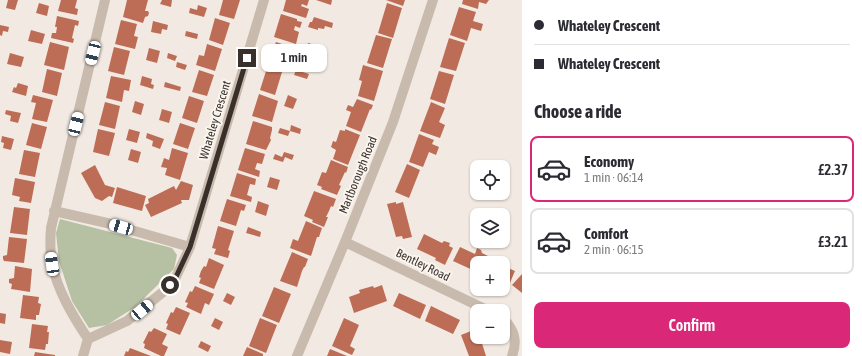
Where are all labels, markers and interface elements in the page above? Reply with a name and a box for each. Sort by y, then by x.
text: Whateley Crescent [558,17,660,34]
car [84,40,102,66]
callout: 1 min [261,44,327,72]
route end [238,49,256,67]
text: 1 min [281,50,307,65]
text: Whateley Crescent [558,55,660,72]
street label: Whateley Crescent [196,78,234,161]
text: Choose a ride [534,101,622,122]
car [67,111,85,137]
street label: Marlborough Road [336,134,380,216]
icon: car [536,151,572,187]
text: Economy [584,153,634,170]
map controls [470,160,510,344]
button: locate [470,160,510,200]
text: £2.37 [818,161,848,178]
text: 1 min · 06:14 [584,170,644,185]
button: layers [470,208,510,248]
car [108,218,134,236]
icon: car [536,223,572,259]
text: Comfort [584,225,628,242]
text: £3.21 [818,233,848,250]
text: 2 min · 06:15 [584,242,644,257]
street label: Bentley Road [394,246,452,284]
car [44,251,60,277]
button: + [470,256,510,296]
route start [161,276,179,294]
car [129,298,155,322]
button: Confirm [534,302,850,348]
button: − [470,304,510,344]

